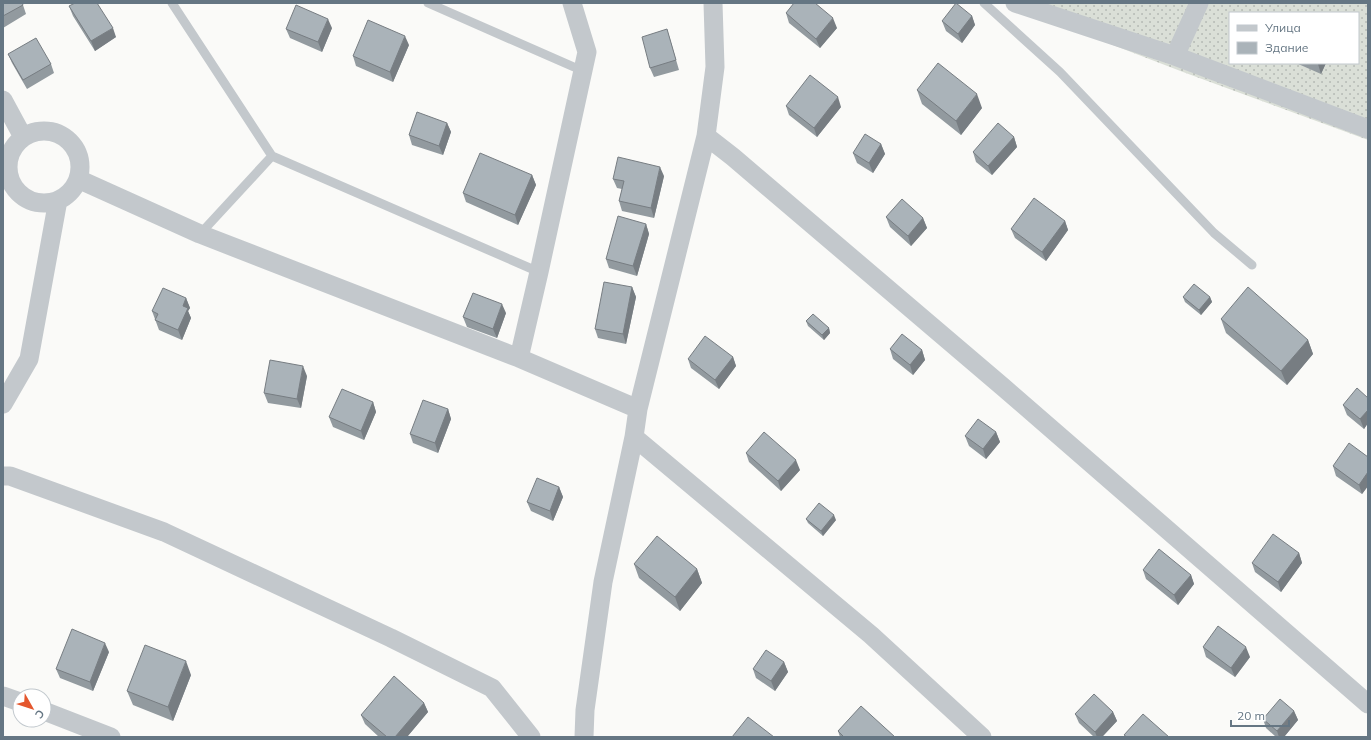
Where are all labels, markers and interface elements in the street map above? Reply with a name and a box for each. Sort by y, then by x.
legend [1229,12,1359,64]
text: Улица [1264,20,1301,35]
text: Здание [1265,40,1309,55]
north arrow [12,688,52,728]
scale bar [1231,702,1289,728]
text: С [32,707,48,722]
text: 20 m [1237,708,1265,723]

